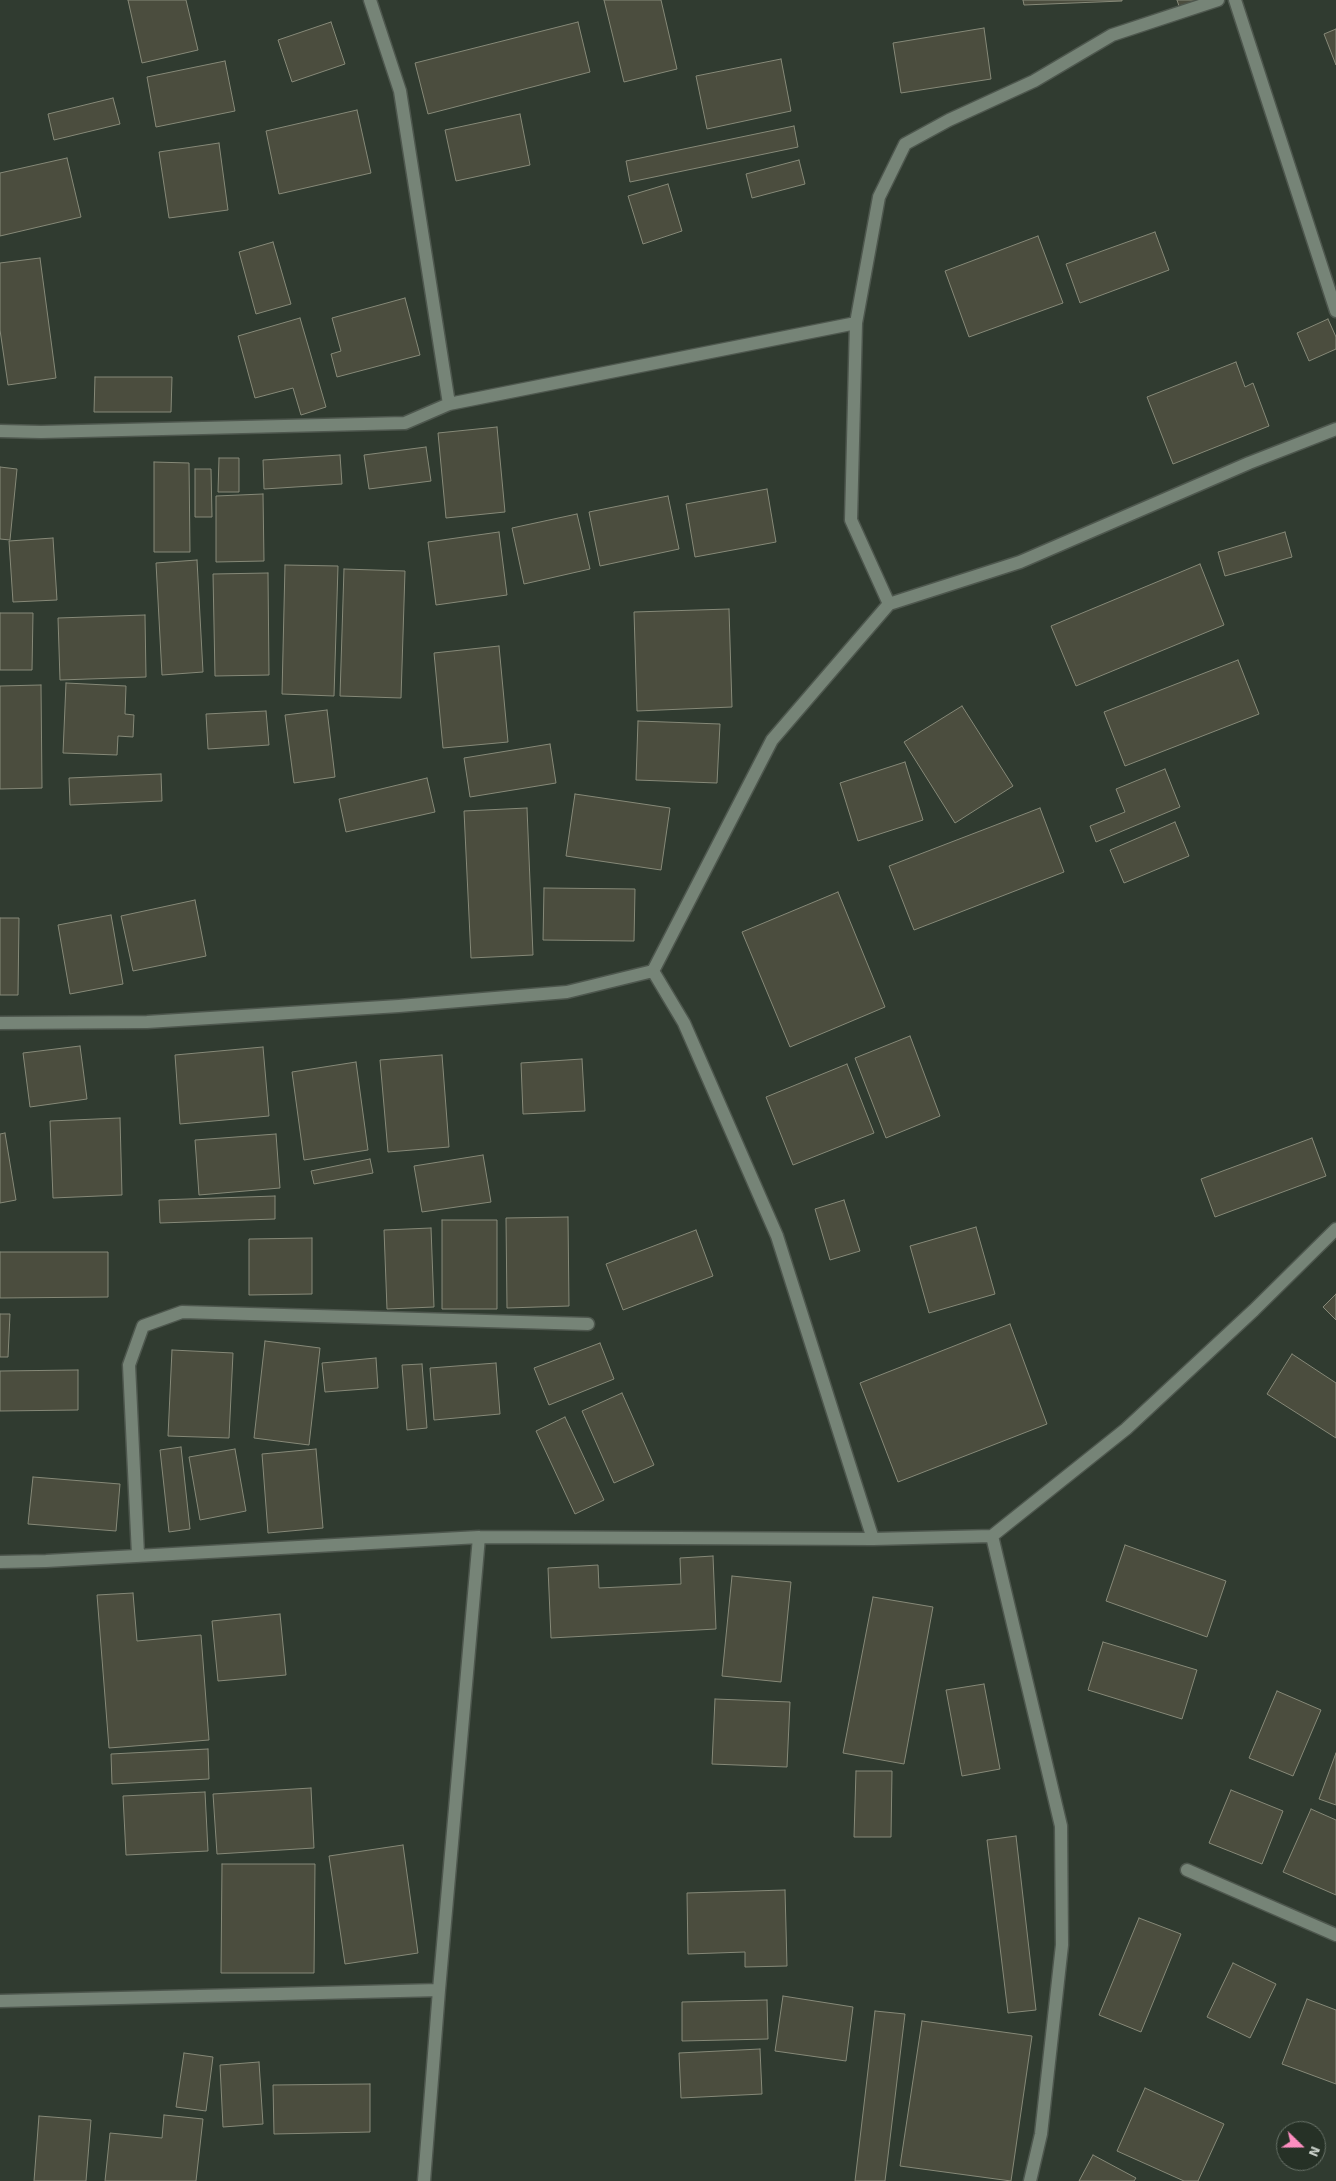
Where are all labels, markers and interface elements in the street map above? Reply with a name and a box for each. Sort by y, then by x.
north arrow [1276,2121,1326,2171]
text: N [1305,2144,1324,2159]

